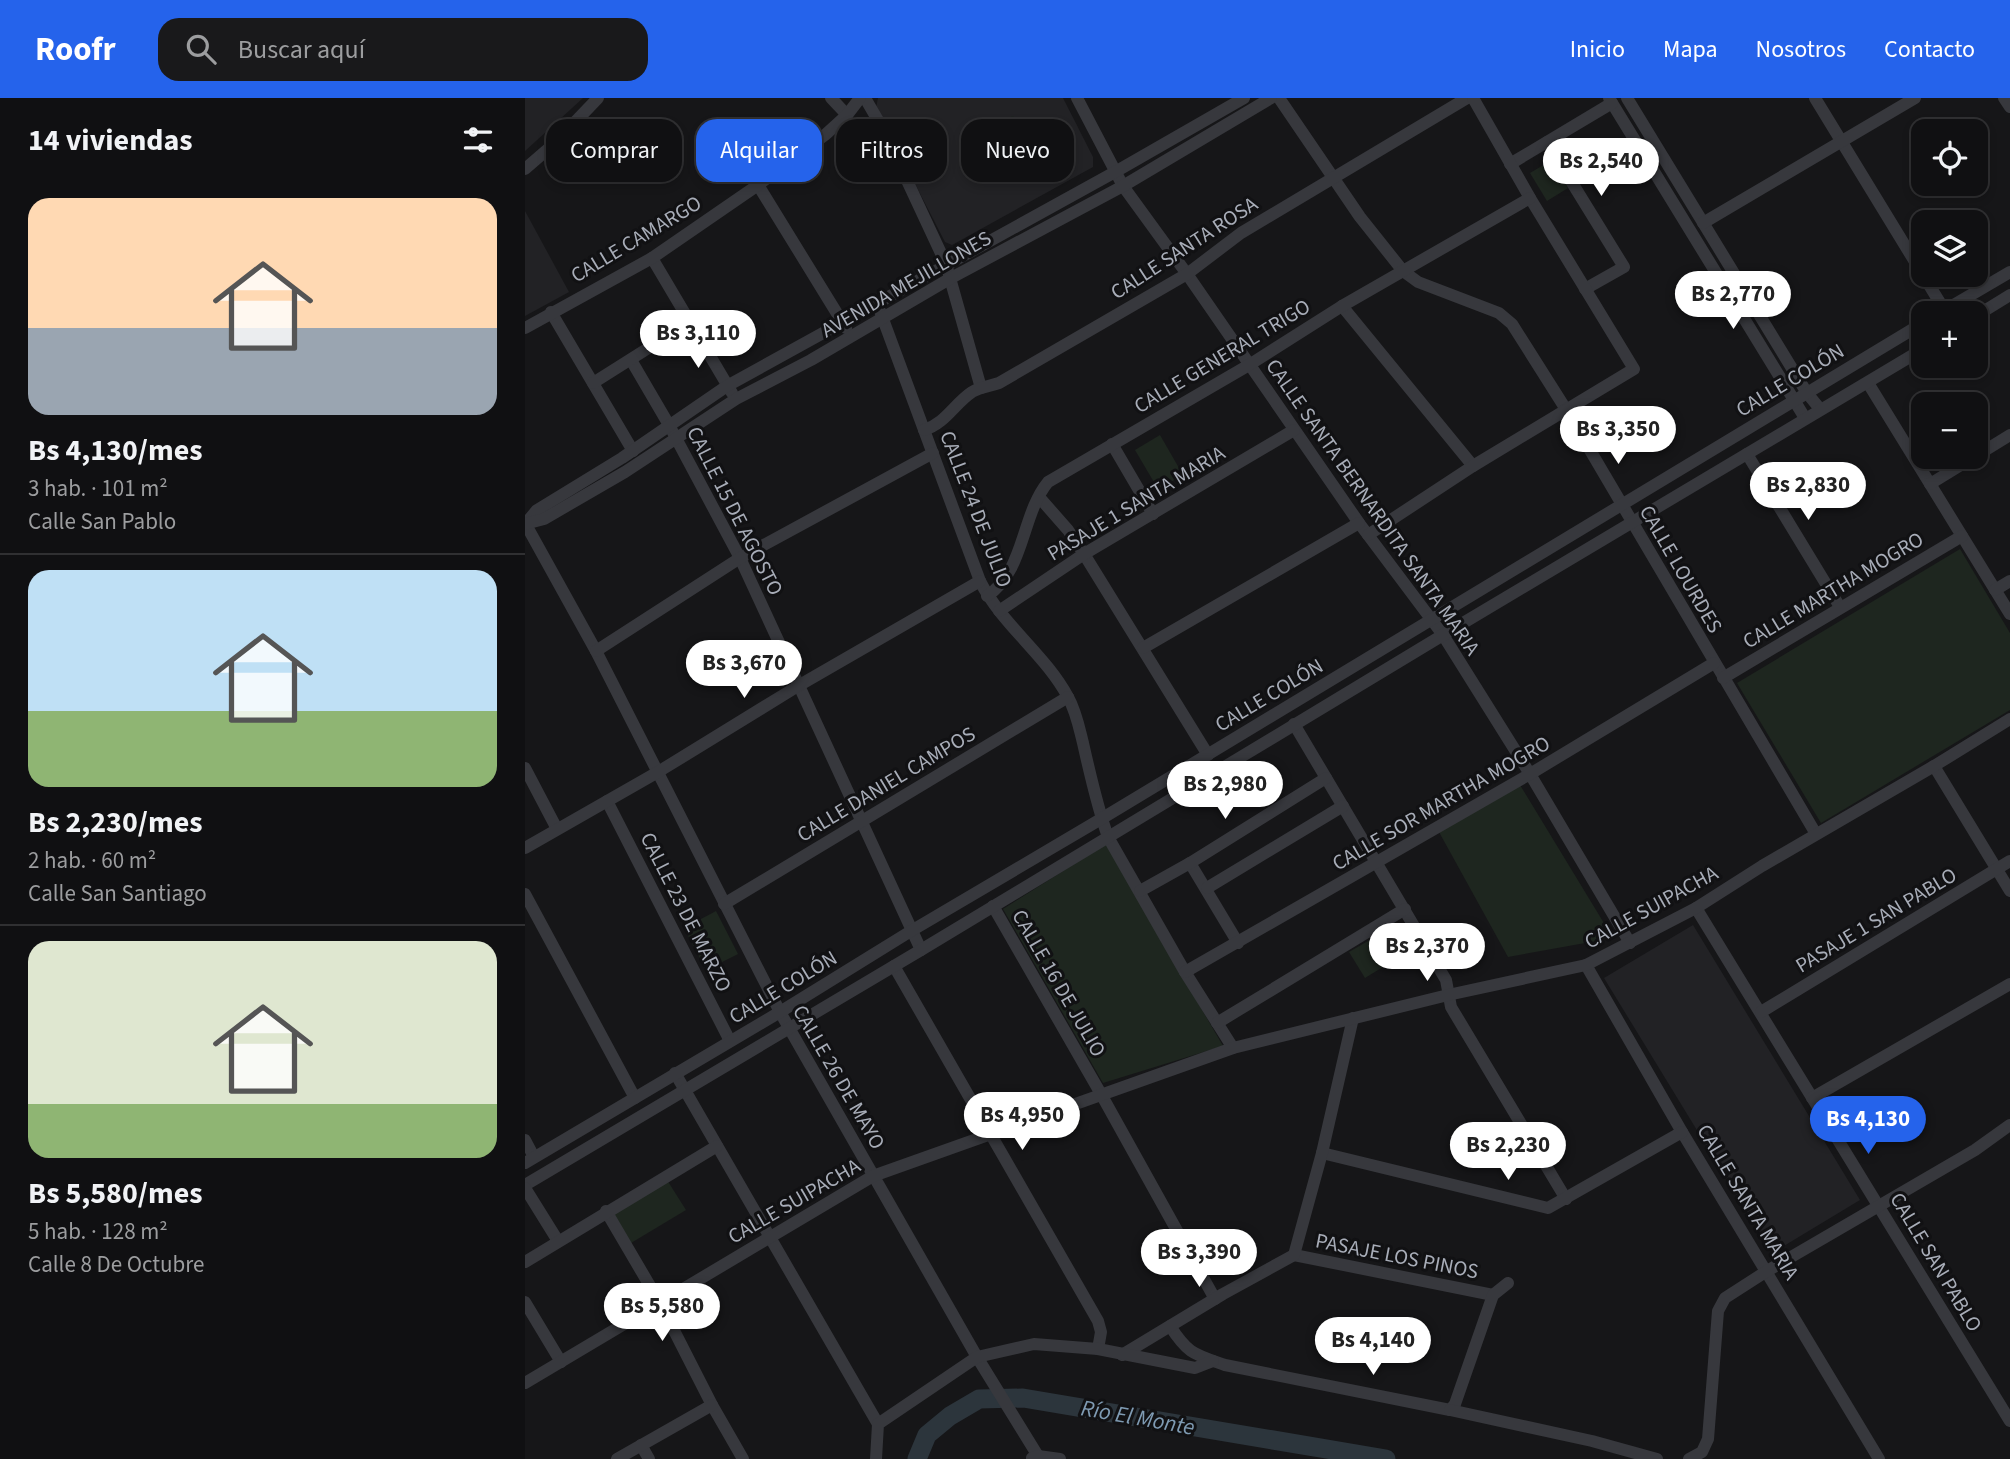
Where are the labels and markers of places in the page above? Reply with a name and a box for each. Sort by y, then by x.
pin: Bs 2,540 [1529,139,1673,198]
pin: Bs 2,770 [1661,272,1805,331]
pin: Bs 3,110 [626,310,770,370]
pin: Bs 3,350 [1546,406,1690,466]
pin: Bs 2,830 [1736,462,1880,522]
pin: Bs 3,670 [672,640,816,700]
pin: Bs 2,980 [1153,762,1297,821]
pin: Bs 2,370 [1355,924,1499,983]
pin: Bs 4,950 [950,1093,1094,1152]
pin: Bs 4,130 [1796,1096,1940,1156]
pin: Bs 2,230 [1436,1122,1580,1182]
pin: Bs 3,390 [1127,1230,1271,1289]
pin: Bs 5,580 [590,1284,734,1343]
pin: Bs 4,140 [1301,1318,1445,1377]

